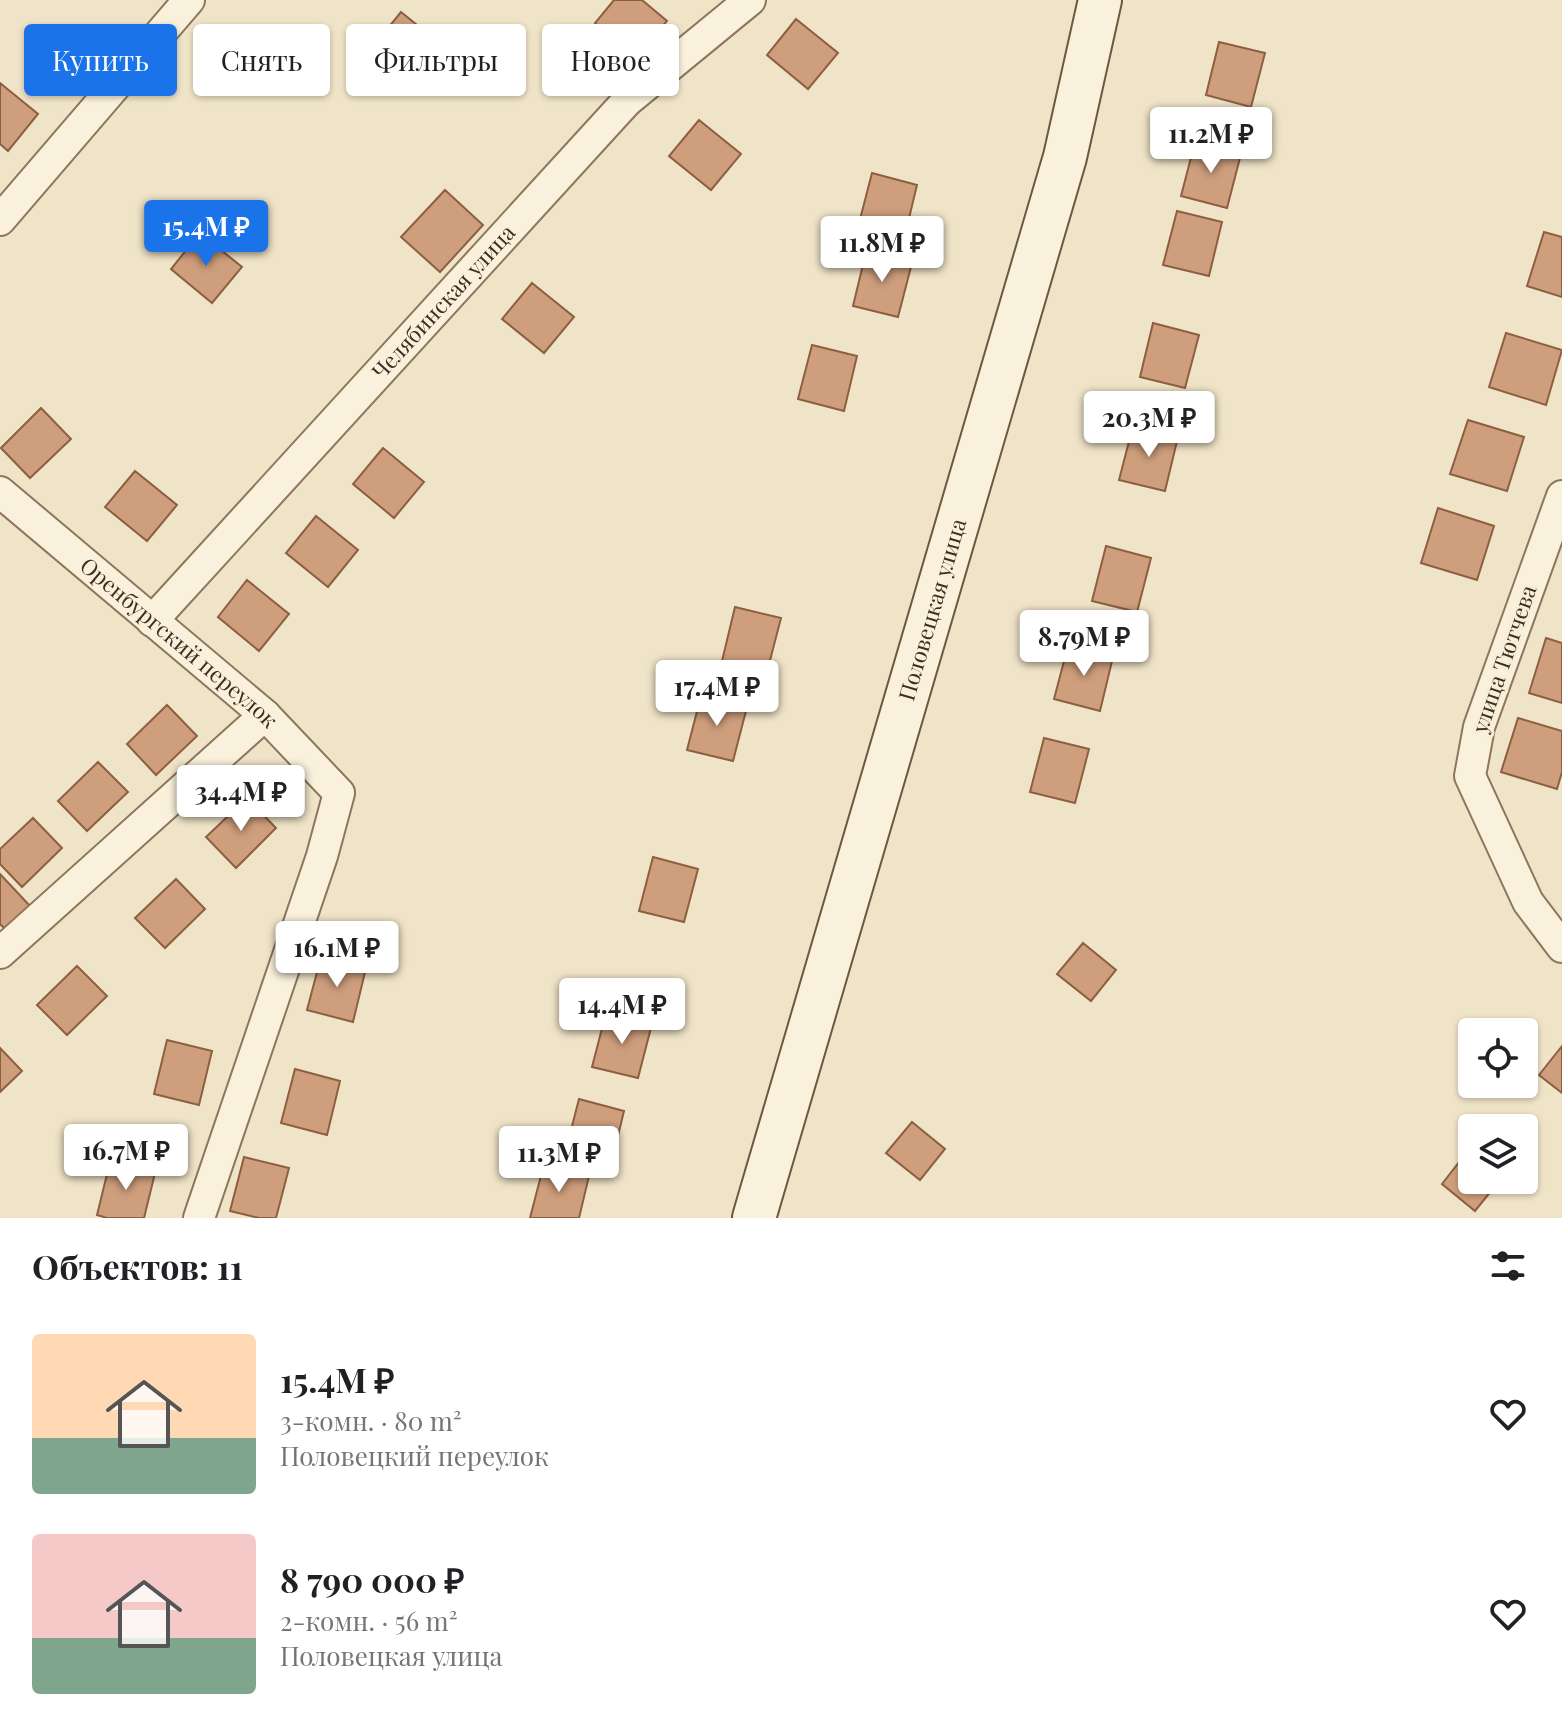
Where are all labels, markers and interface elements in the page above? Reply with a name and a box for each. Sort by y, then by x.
chip: Купить [24,24,177,96]
chip: Снять [193,24,330,96]
chip: Фильтры [346,24,526,96]
chip: Новое [542,24,679,96]
pin: 11.2M ₽ [1137,107,1285,175]
text: 11.2M ₽ [1168,115,1254,150]
pin: 15.4M ₽ [132,200,280,268]
text: 15.4M ₽ [162,208,250,243]
pin: 11.8M ₽ [808,216,956,284]
street label: Челябинская улица [364,218,521,385]
text: 11.8M ₽ [839,224,925,259]
pin: 20.3M ₽ [1075,391,1223,459]
text: 20.3M ₽ [1102,399,1196,434]
street label: Половецкая улица [891,515,972,704]
street label: Оренбургский переулок [74,550,286,734]
street label: улица Тютчева [1463,581,1542,738]
pin: 8.79M ₽ [1010,610,1158,678]
text: 8.79M ₽ [1038,618,1130,653]
pin: 17.4M ₽ [643,660,791,728]
text: 17.4M ₽ [674,668,760,703]
pin: 34.4M ₽ [167,765,315,833]
text: 34.4M ₽ [195,773,287,808]
pin: 16.1M ₽ [263,921,411,989]
text: 16.1M ₽ [294,929,380,964]
pin: 14.4M ₽ [548,978,696,1046]
text: 14.4M ₽ [577,986,667,1021]
map controls [1458,1018,1538,1194]
button: locate [1458,1018,1538,1098]
button: layers [1458,1114,1538,1194]
pin: 16.7M ₽ [52,1124,200,1192]
pin: 11.3M ₽ [485,1126,633,1194]
text: 16.7M ₽ [82,1132,170,1167]
text: 11.3M ₽ [517,1134,601,1169]
text: Объектов: 11 [32,1243,243,1289]
icon: filters [1486,1244,1530,1288]
text: 15.4M ₽ [280,1356,395,1402]
icon: home [96,1366,192,1462]
icon: heart [1486,1392,1530,1436]
text: 3-комн. · 80 m² [280,1403,462,1438]
text: Половецкий переулок [280,1438,549,1473]
text: 8 790 000 ₽ [280,1556,465,1602]
icon: home [96,1566,192,1662]
icon: heart [1486,1592,1530,1636]
text: 2-комн. · 56 m² [280,1603,457,1638]
text: Половецкая улица [280,1638,502,1673]

